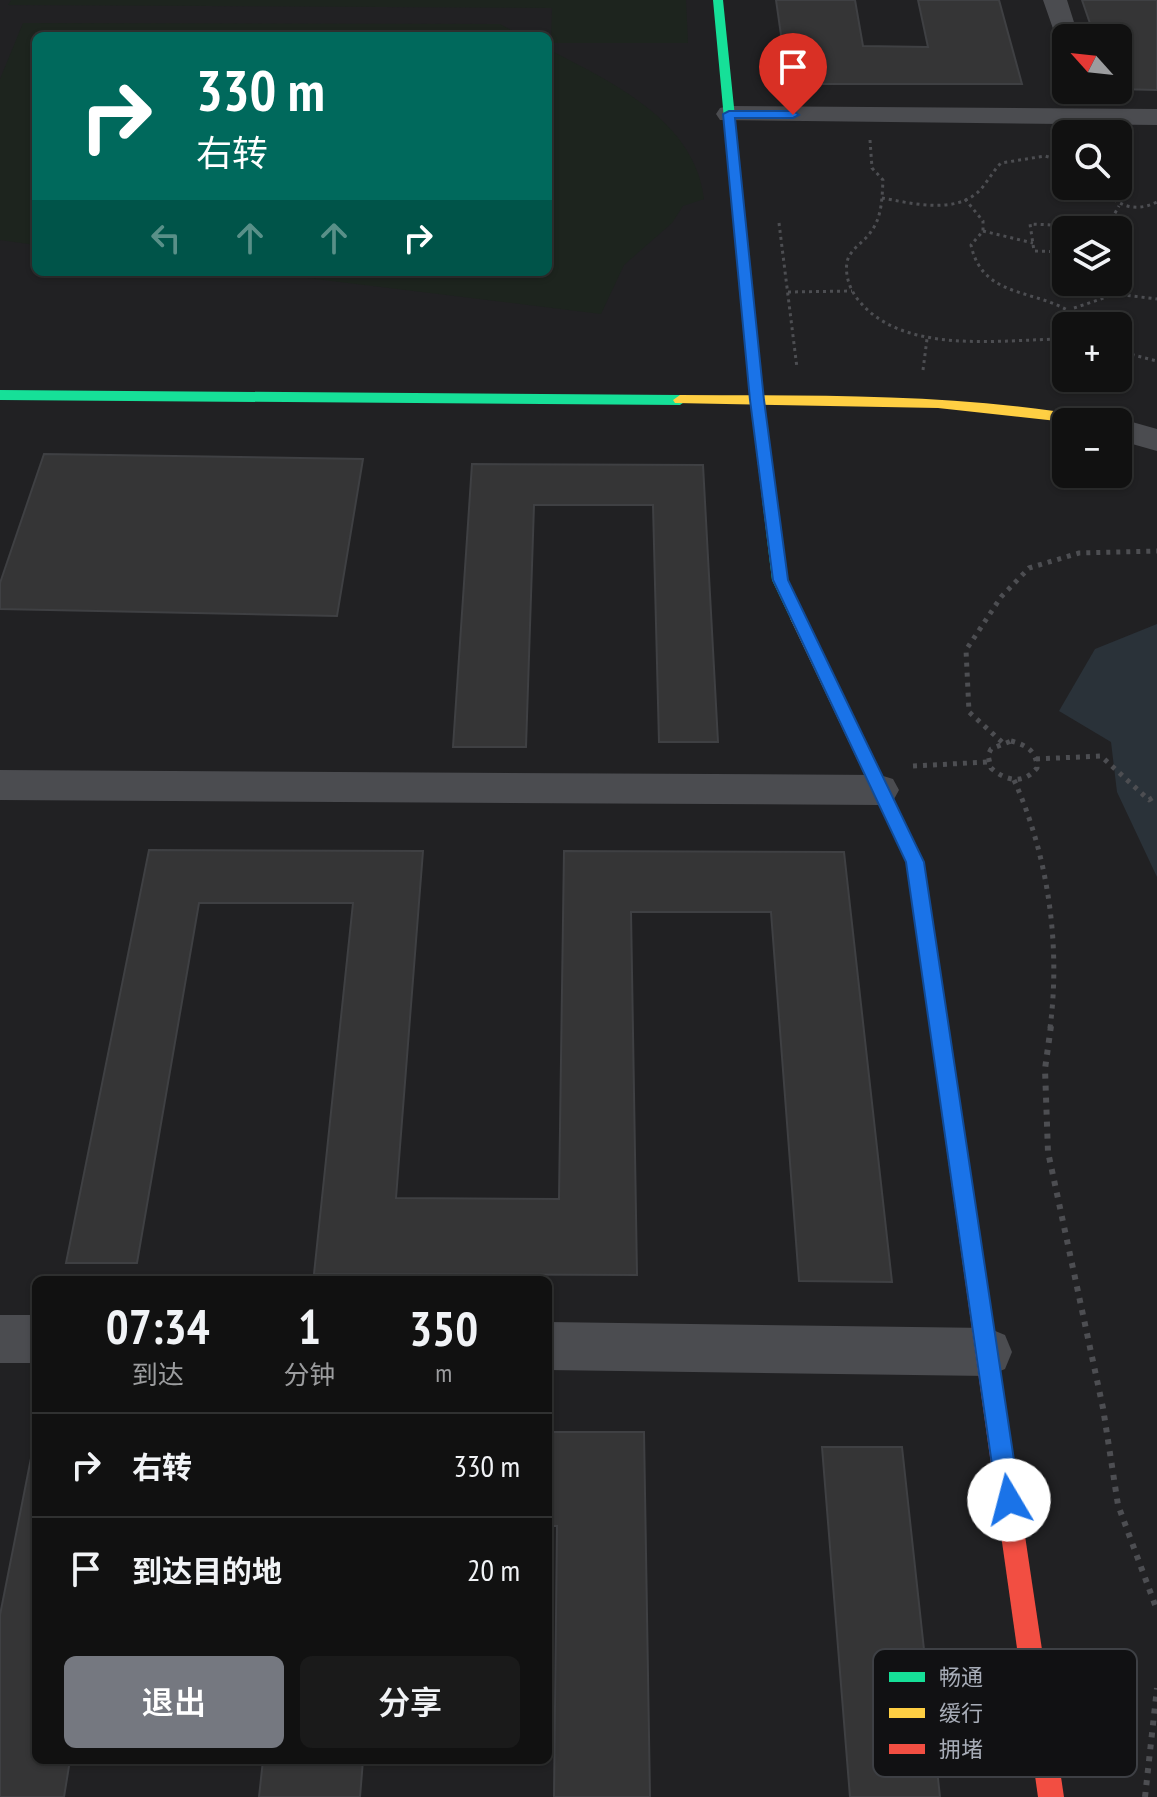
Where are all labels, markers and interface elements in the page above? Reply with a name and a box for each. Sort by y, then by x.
north arrow [1052,24,1132,104]
map controls [1052,24,1132,488]
pin [759,33,827,115]
icon: arrive [771,45,815,89]
text: 330 m [196,54,325,126]
icon: right [64,64,168,168]
button: search [1052,120,1132,200]
text: 右转 [196,129,268,176]
icon: left [144,216,188,260]
icon: ahead [228,216,272,260]
icon: ahead [312,216,356,260]
icon: right [396,216,440,260]
button: layers [1052,216,1132,296]
button: + [1052,312,1132,392]
button: − [1052,408,1132,488]
text: 07:34 [106,1295,210,1357]
text: 1 [298,1295,321,1357]
text: 350 [409,1297,478,1359]
text: m [435,1356,452,1389]
text: 到达 [132,1358,184,1391]
text: 分钟 [283,1358,336,1391]
icon: right [64,1443,108,1487]
text: 330 m [454,1446,520,1485]
text: 右转 [132,1447,192,1486]
position arrow [967,1458,1051,1542]
icon: arrive [64,1547,108,1591]
text: 20 m [467,1550,520,1589]
text: 到达目的地 [132,1551,282,1590]
legend [873,1649,1137,1777]
button: 退出 [64,1656,284,1748]
button: 分享 [300,1656,520,1748]
text: 畅通 [939,1663,983,1691]
text: 缓行 [939,1699,983,1727]
text: 拥堵 [939,1735,983,1763]

